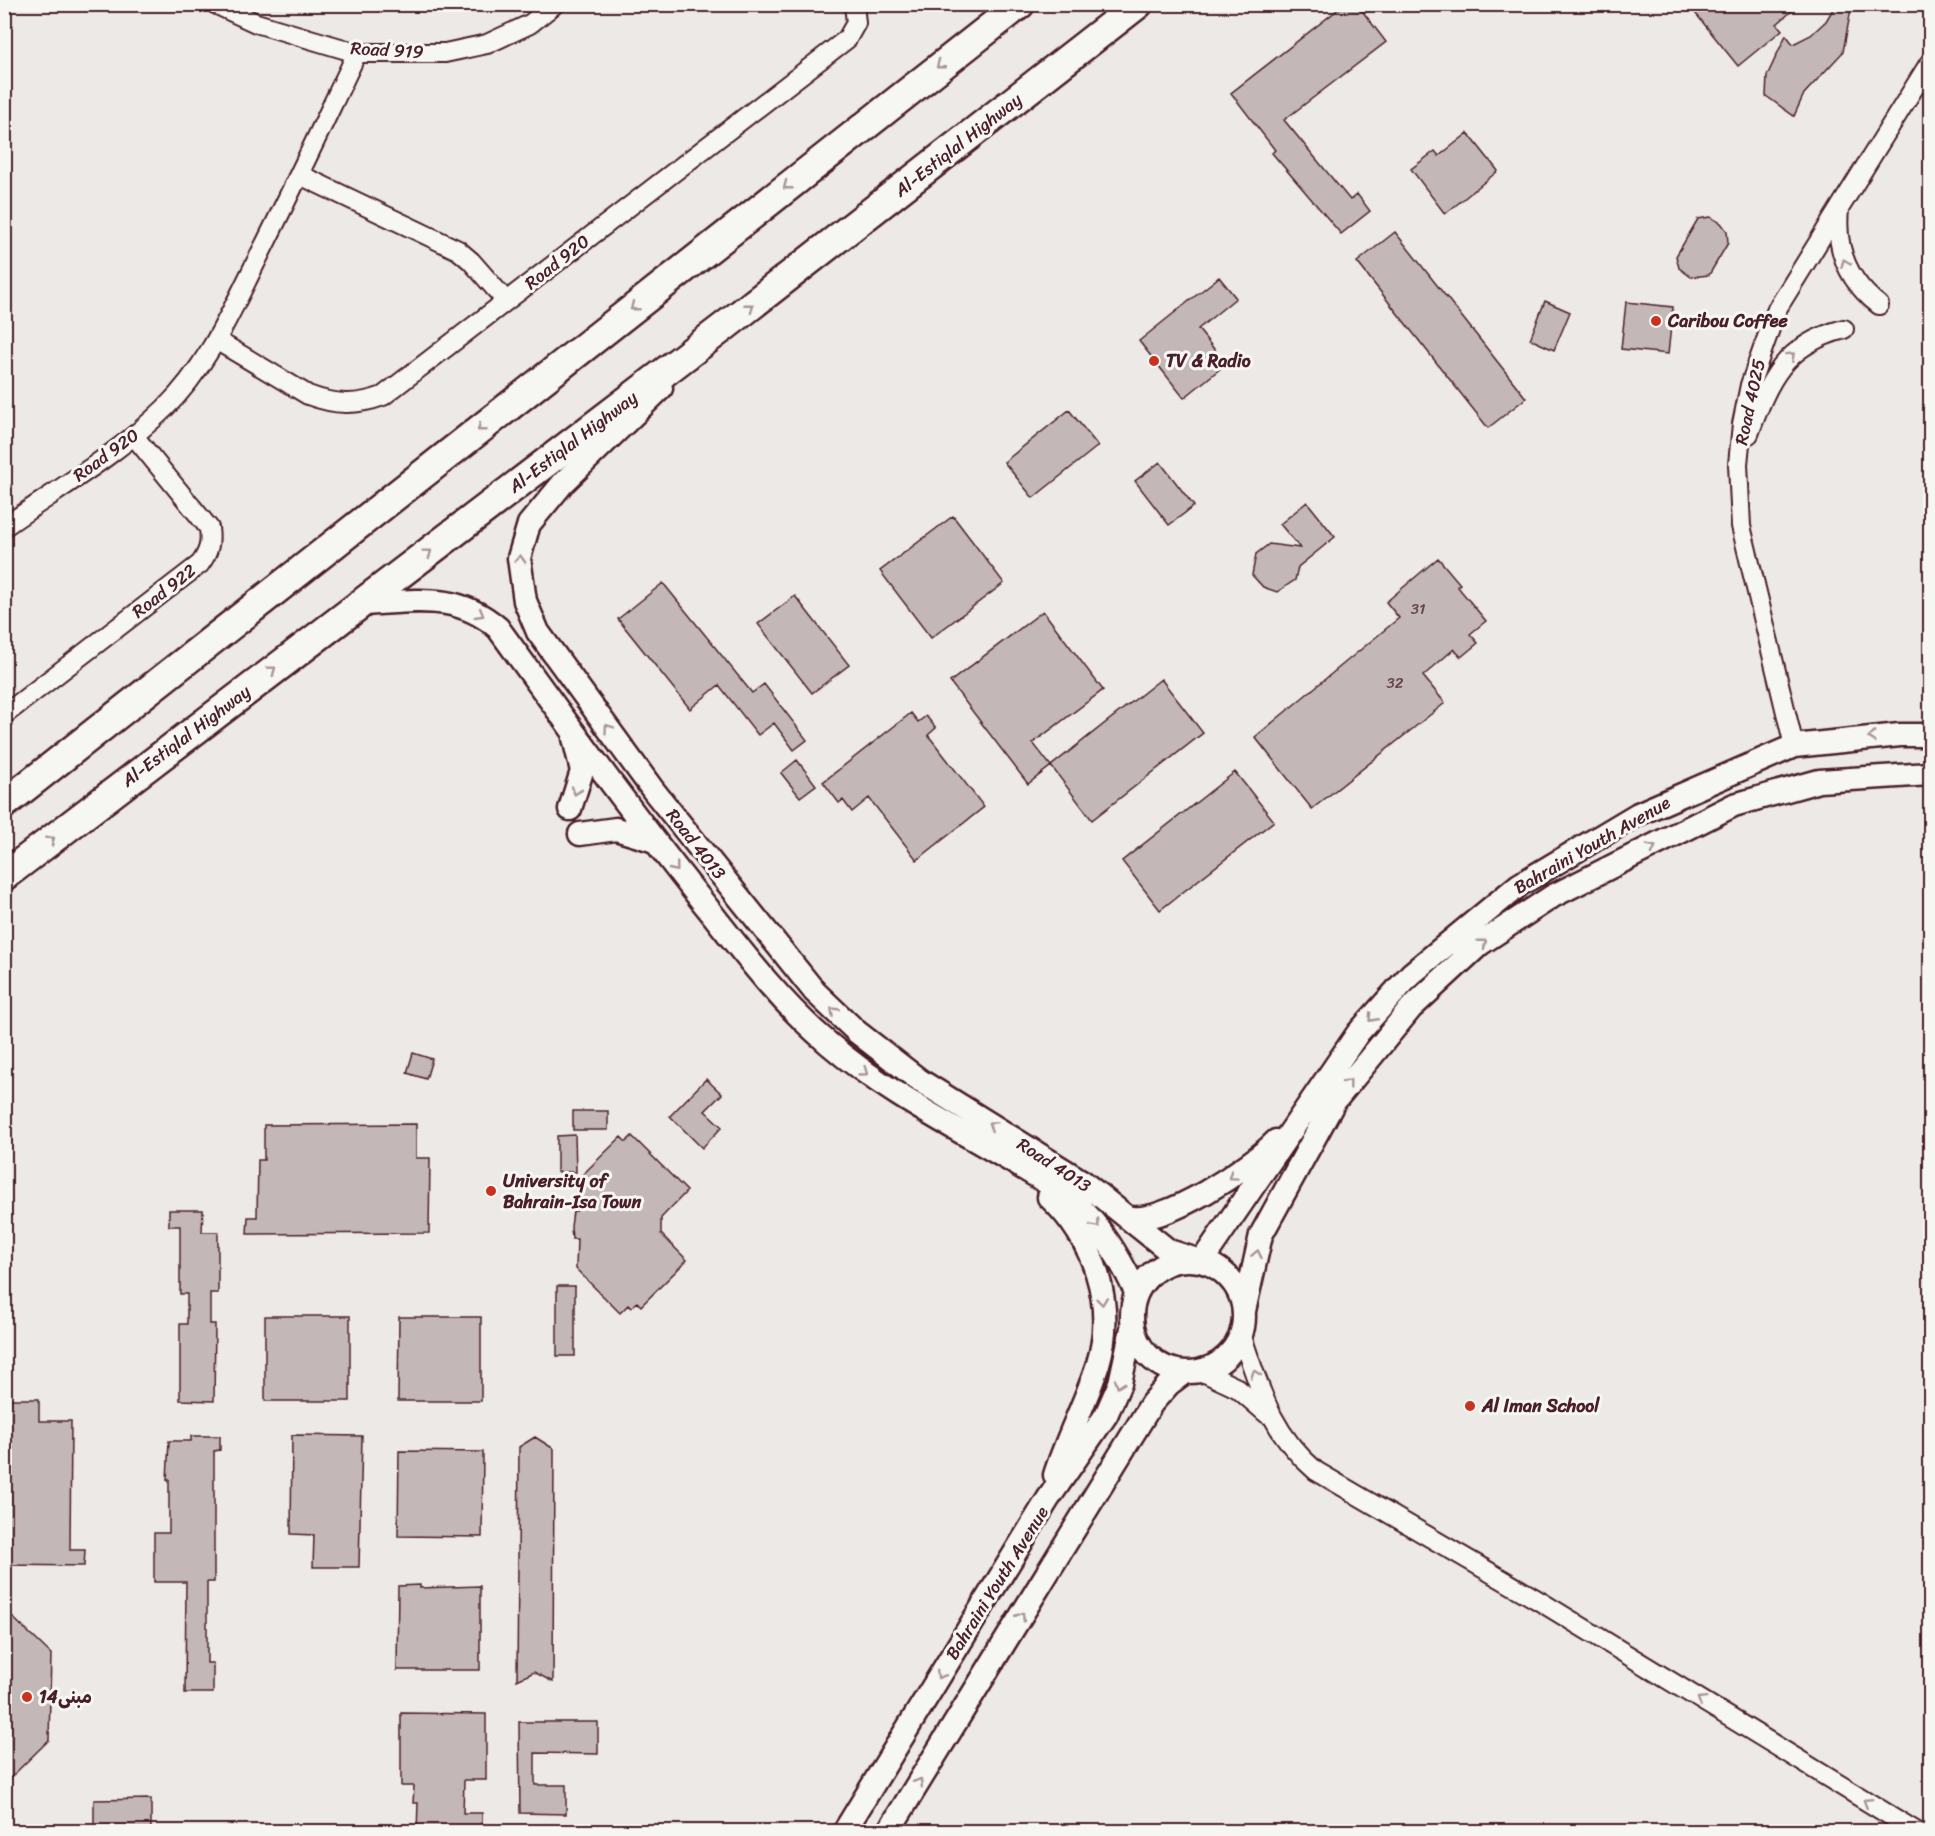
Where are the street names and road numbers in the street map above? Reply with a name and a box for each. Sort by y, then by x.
street label: Road 919 [350,32,424,68]
street label: Al-Estiqlal Highway [886,84,1030,206]
street label: Road 920 [517,226,597,298]
street label: Road 4025 [1725,356,1775,448]
street label: Al-Estiqlal Highway [500,382,645,502]
street label: Road 920 [66,420,146,490]
street label: Road 922 [125,555,203,627]
street label: Al-Estiqlal Highway [113,676,258,796]
street label: Bahraini Youth Avenue [1507,787,1677,903]
street label: Road 4013 [658,801,734,887]
street label: Road 4013 [1010,1129,1098,1201]
street label: Bahraini Youth Avenue [937,1499,1058,1666]

